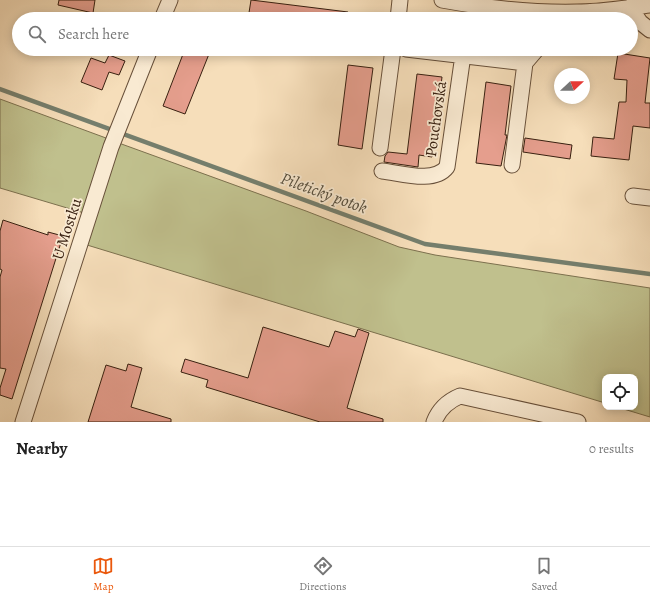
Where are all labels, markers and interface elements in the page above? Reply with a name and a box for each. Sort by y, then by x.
search box [12,12,638,56]
icon: search [26,23,48,45]
text: Search here [58,24,129,44]
north arrow [554,68,590,104]
street label: Pouchovská [420,79,452,158]
water label: Piletický potok [277,167,371,219]
street label: U Mostku [47,195,87,263]
map controls [602,374,638,410]
button: locate [602,374,638,410]
text: Nearby [16,437,67,460]
text: 0 results [589,440,634,457]
tab: Map [92,555,114,594]
tab: Directions [299,555,347,594]
tab: Saved [531,555,558,594]

